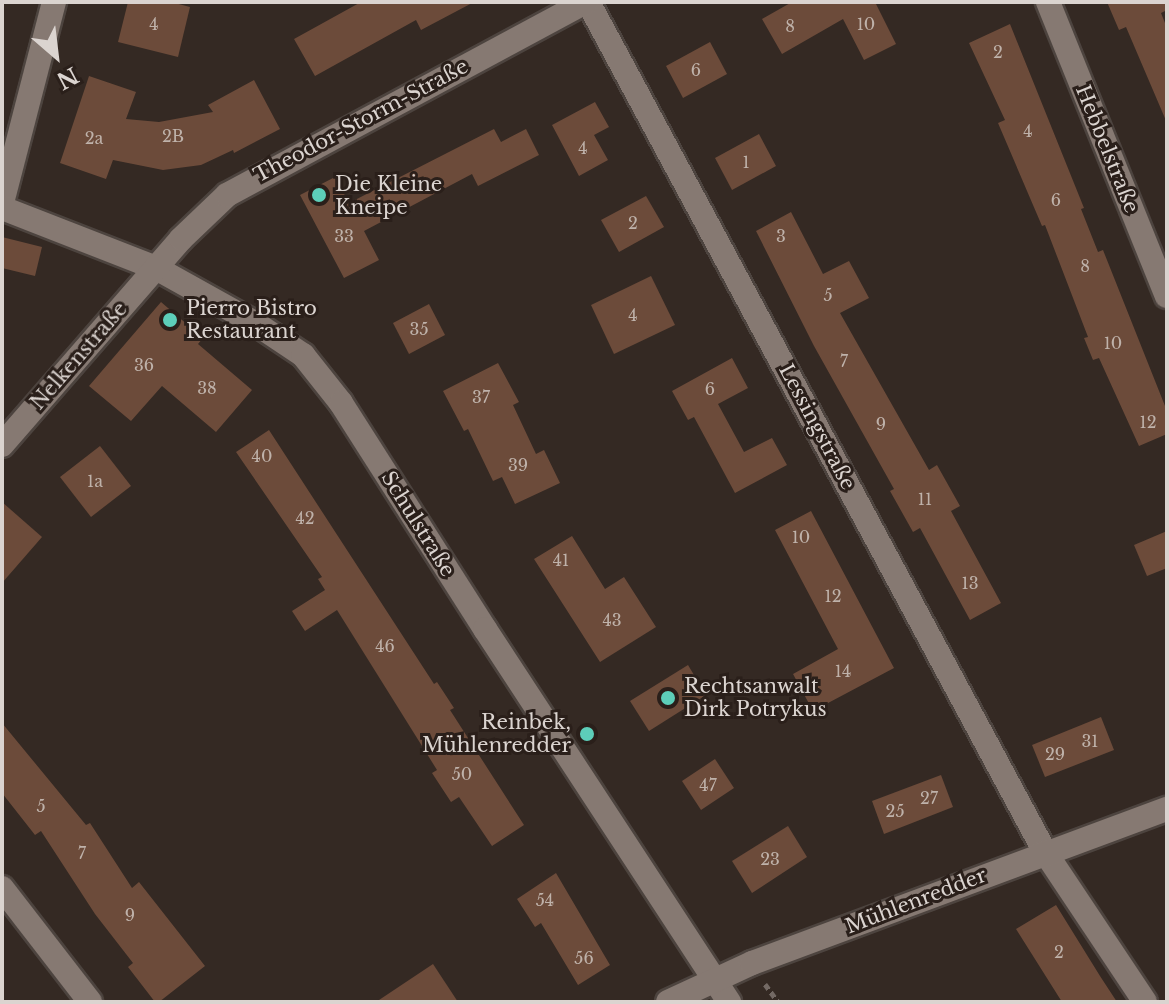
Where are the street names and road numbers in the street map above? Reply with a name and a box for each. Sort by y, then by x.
street label: Theodor-Storm-Straße [250,54,472,188]
street label: Hebbelstraße [1070,81,1144,217]
street label: Nelkenstraße [26,297,132,415]
street label: Lessingstraße [774,360,860,494]
street label: Schulstraße [376,467,460,581]
street label: Mühlenredder [842,863,990,939]

